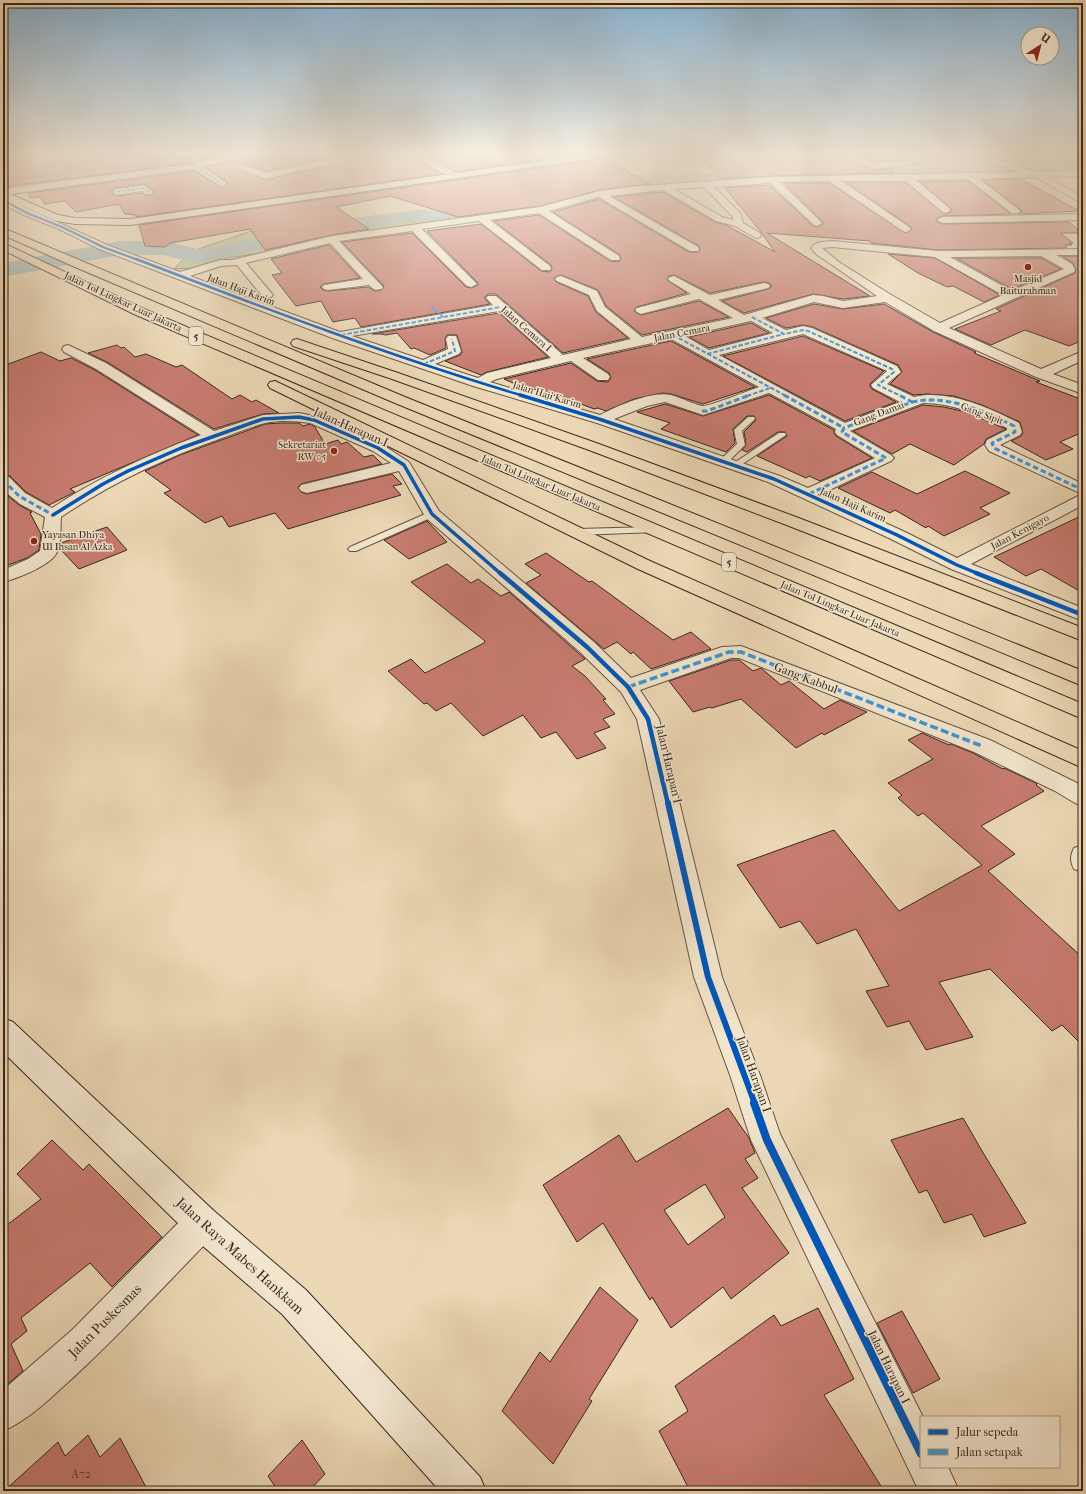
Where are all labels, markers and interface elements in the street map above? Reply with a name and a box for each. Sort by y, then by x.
north arrow [1020,26,1060,66]
text: U [1037,30,1053,46]
marker: Masjid Baiturahman [1023,262,1033,272]
street label: Jalan Tol Lingkar Luar Jakarta [61,269,184,335]
street label: Jalan Haji Karim [205,271,277,309]
place label: Masjid Baiturahman [1000,273,1056,297]
street label: Jalan Cemara I [498,303,554,354]
street label: Jalan Cemara [652,322,711,345]
road number: 5 [189,327,203,345]
street label: Jalan Haji Karim [510,379,583,411]
street label: Gang Damai [852,399,906,429]
street label: Gang Sipit [959,400,1006,428]
street label: Jalan Harapan I [311,404,391,450]
place label: Sekretariat RW 05 [278,439,326,463]
marker: Sekretariat RW 05 [329,446,339,456]
street label: Jalan Tol Lingkar Luar Jakarta [479,452,603,514]
street label: Jalan Haji Karim [817,485,889,525]
street label: Jalan Kenigayo [988,512,1051,553]
place label: Yayasan Dhiya Ul Ihsan Al Azka [41,529,113,553]
marker: Yayasan Dhiya Ul Ihsan Al Azka [29,536,39,546]
road number: 5 [722,553,736,571]
street label: Jalan Tol Lingkar Luar Jakarta [778,578,902,640]
street label: Gang Kabbul [772,659,840,697]
street label: Jalan Harapan I [653,722,685,805]
street label: Jalan Harapan I [733,1033,774,1114]
street label: Jalan Raya Mabes Hankkam [172,1193,308,1318]
street label: Jalan Puskesmas [64,1281,145,1362]
street label: Jalan Harapan I [865,1327,913,1406]
legend [920,1416,1060,1468]
text: Jalur sepeda [955,1425,1019,1439]
text: Jalan setapak [955,1445,1023,1459]
house number: A72 [70,1467,91,1481]

